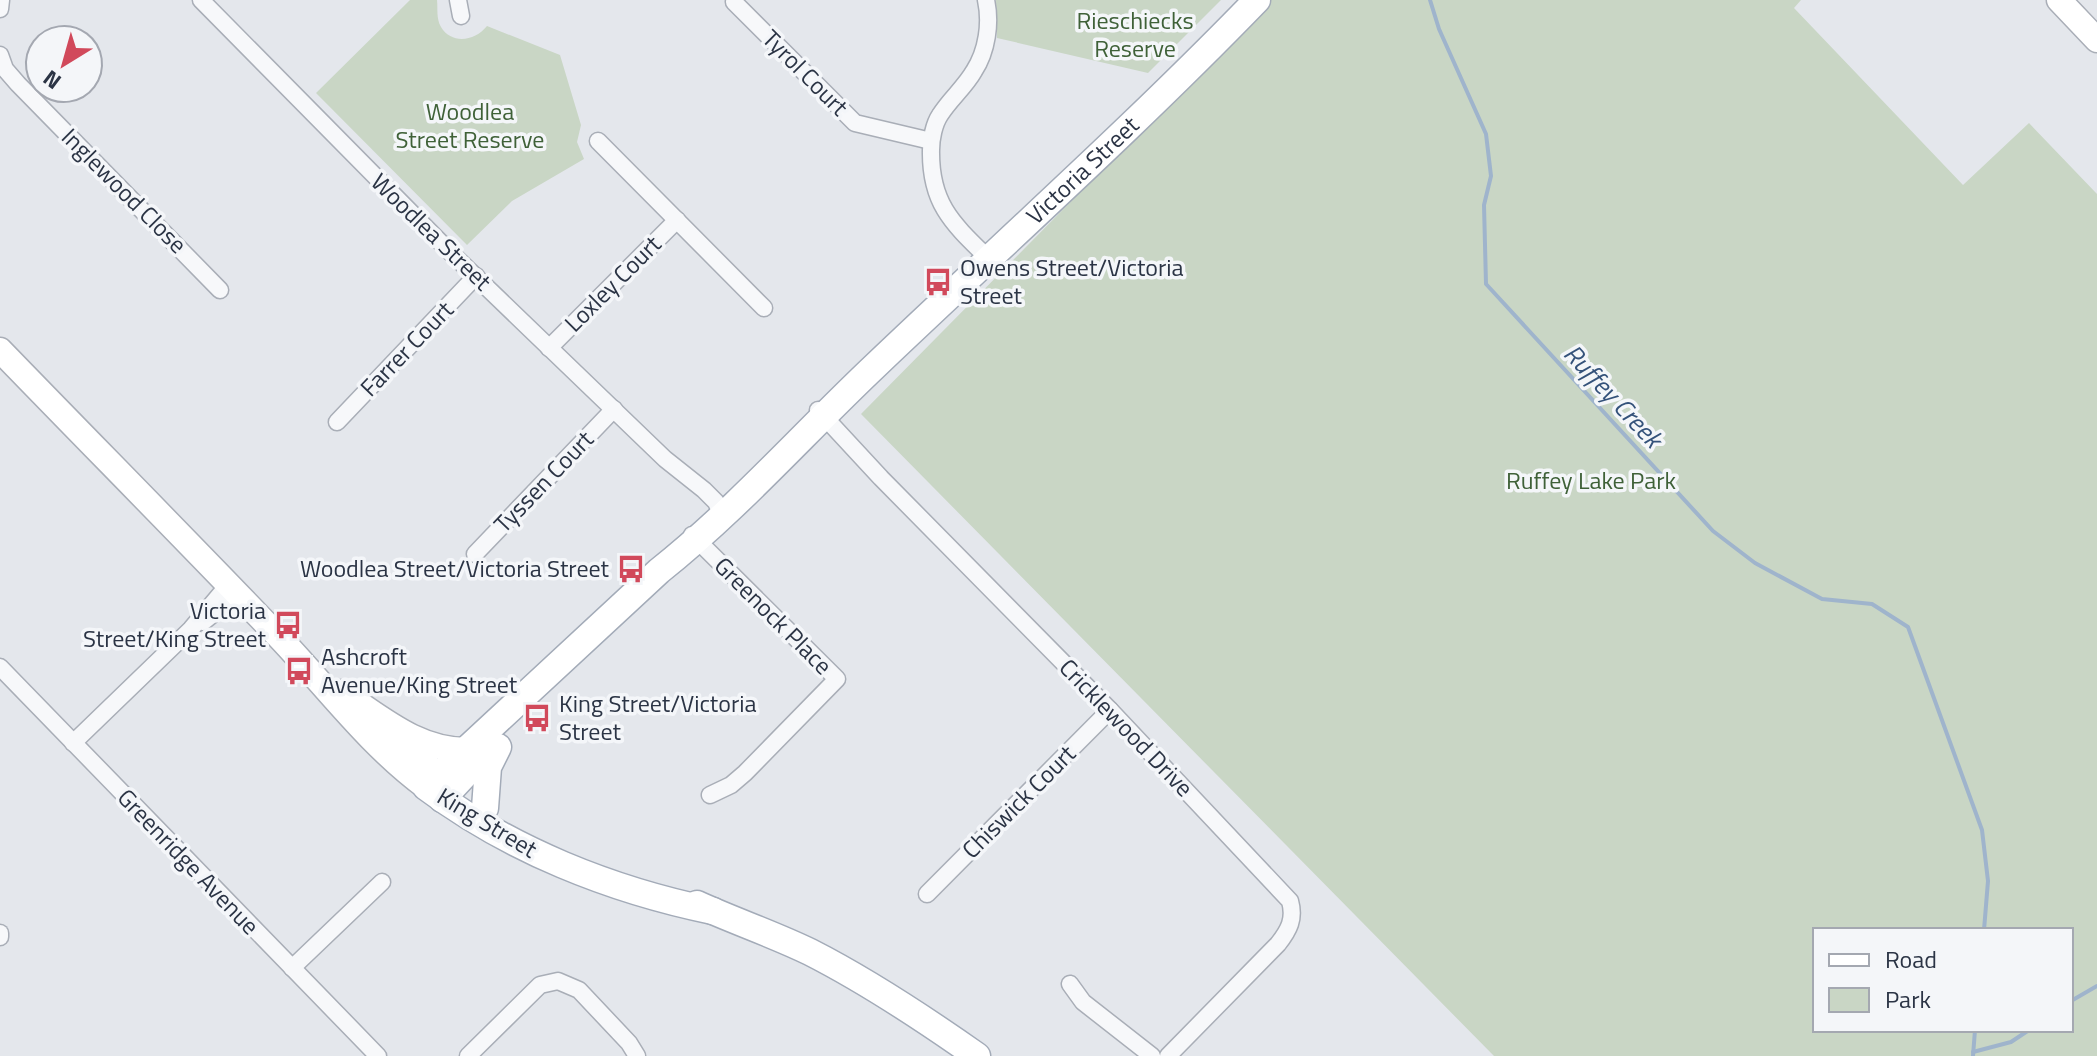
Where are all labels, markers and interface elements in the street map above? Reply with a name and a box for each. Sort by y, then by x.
park label: Rieschiecks Reserve [1076,2,1194,66]
street label: Tyrol Court [754,21,857,124]
north arrow [24,24,104,104]
text: N [36,62,68,98]
park label: Woodlea Street Reserve [396,93,544,157]
street label: Victoria Street [1018,107,1147,232]
street label: Inglewood Close [54,119,196,261]
street label: Woodlea Street [363,164,501,299]
street label: Loxley Court [556,226,669,340]
place label: Owens Street/Victoria Street [960,249,1184,313]
bus stop icon: Owens Street/Victoria Street [923,267,953,297]
street label: Farrer Court [351,292,462,404]
water label: Ruffey Creek [1555,335,1674,459]
street label: Tyssen Court [485,422,602,541]
park label: Ruffey Lake Park [1506,462,1676,498]
street label: Greenock Place [706,548,841,683]
place label: Woodlea Street/Victoria Street [300,550,610,586]
bus stop icon: Woodlea Street/Victoria Street [616,554,646,584]
place label: Victoria Street/King Street [83,592,267,656]
bus stop icon: Victoria Street/King Street [273,610,303,640]
place label: Ashcroft Avenue/King Street [321,638,518,702]
street label: Cricklewood Drive [1051,650,1202,805]
bus stop icon: Ashcroft Avenue/King Street [284,656,314,686]
place label: King Street/Victoria Street [559,685,757,749]
bus stop icon: King Street/Victoria Street [522,703,552,733]
street label: Chiswick Court [953,736,1084,866]
street label: King Street [431,778,545,867]
street label: Greenridge Avenue [109,780,268,943]
legend [1813,928,2073,1032]
text: Road [1885,941,1937,977]
text: Park [1885,981,1931,1017]

